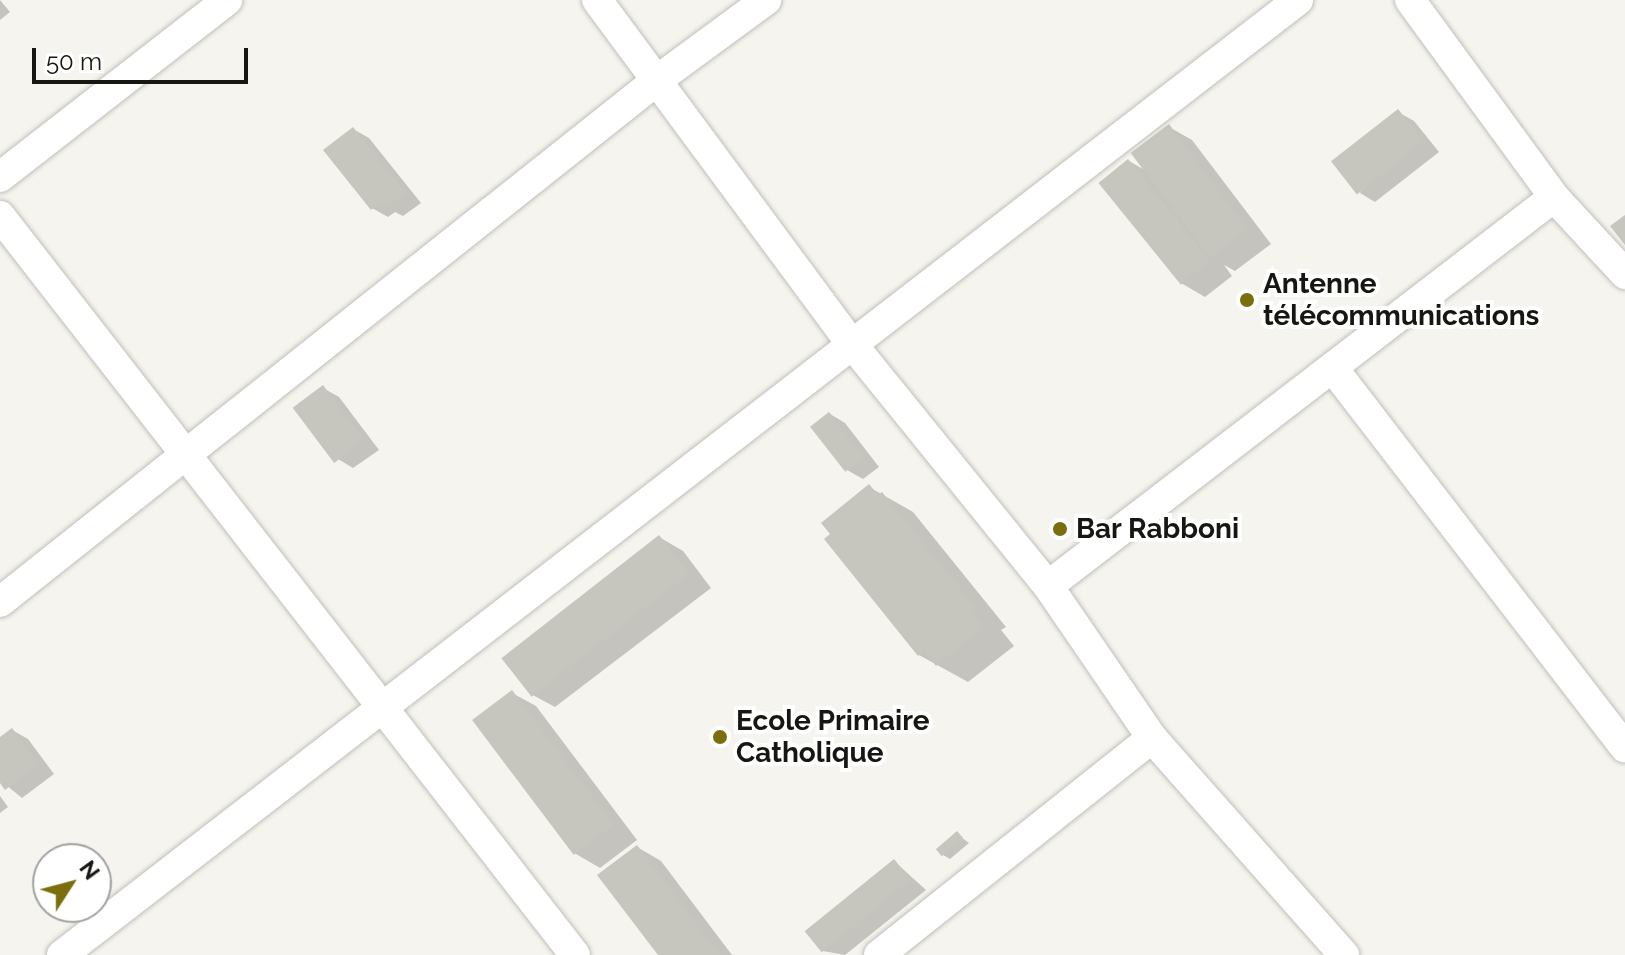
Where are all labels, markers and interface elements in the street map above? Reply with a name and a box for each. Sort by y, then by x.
scale bar [36,32,252,82]
text: 50 m [46,47,102,76]
place label: Antenne télécommunications [1263,267,1539,333]
marker: Antenne télécommunications [1238,291,1256,309]
place label: Bar Rabboni [1076,512,1240,546]
marker: Bar Rabboni [1051,520,1069,538]
place label: Ecole Primaire Catholique [736,704,930,770]
marker: Ecole Primaire Catholique [711,728,729,746]
north arrow [32,843,112,923]
text: N [74,856,105,884]

